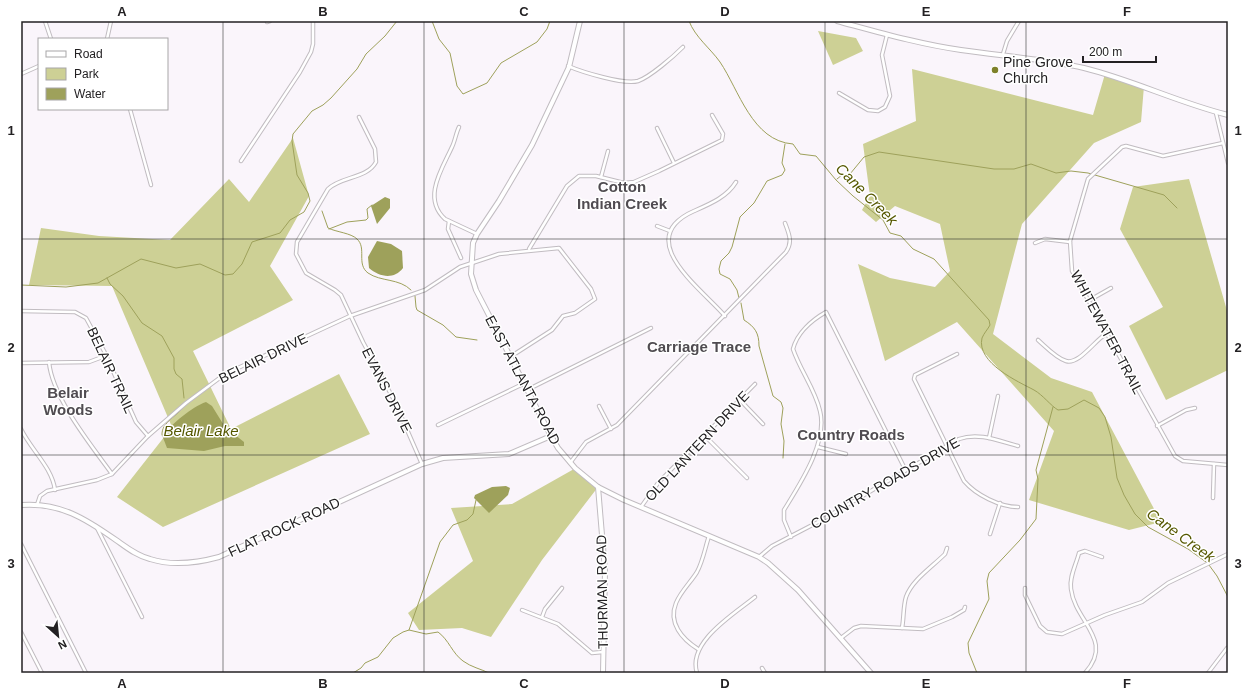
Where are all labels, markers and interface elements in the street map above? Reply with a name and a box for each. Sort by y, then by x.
text: A [117,4,127,19]
text: B [318,4,328,19]
text: C [519,4,529,19]
text: D [720,4,730,19]
text: E [922,4,931,19]
text: F [1123,4,1131,19]
legend [38,38,168,110]
scale bar [1083,38,1156,64]
text: 200 m [1089,45,1122,59]
text: Road [74,47,103,61]
place label: Pine Grove Church [1003,54,1073,86]
marker: Pine Grove Church [990,65,1000,75]
text: Park [74,67,100,81]
text: Water [74,87,106,101]
text: 1 [7,123,15,138]
text: 1 [1234,123,1242,138]
water label: Cane Creek [833,160,902,229]
district label: Cotton Indian Creek [577,178,668,212]
street label: WHITEWATER TRAIL [1068,268,1146,397]
street label: EAST ATLANTA ROAD [482,313,564,447]
street label: BELAIR TRAIL [84,324,138,416]
street label: BELAIR DRIVE [216,330,310,386]
district label: Carriage Trace [647,338,751,355]
text: 2 [7,340,15,355]
text: 2 [1234,340,1242,355]
street label: EVANS DRIVE [359,345,415,435]
district label: Belair Woods [43,384,93,418]
street label: OLD LANTERN DRIVE [642,388,752,504]
water label: Belair Lake [163,422,239,439]
district label: Country Roads [797,426,905,443]
street label: COUNTRY ROADS DRIVE [808,434,962,532]
street label: FLAT ROCK ROAD [226,494,342,560]
water label: Cane Creek [1144,505,1220,566]
street label: THURMAN ROAD [593,535,611,649]
text: 3 [7,556,15,571]
text: 3 [1234,556,1242,571]
north arrow [38,616,78,656]
text: N [56,638,69,652]
text: A [117,676,127,691]
text: B [318,676,328,691]
text: C [519,676,529,691]
text: D [720,676,730,691]
text: E [922,676,931,691]
text: F [1123,676,1131,691]

